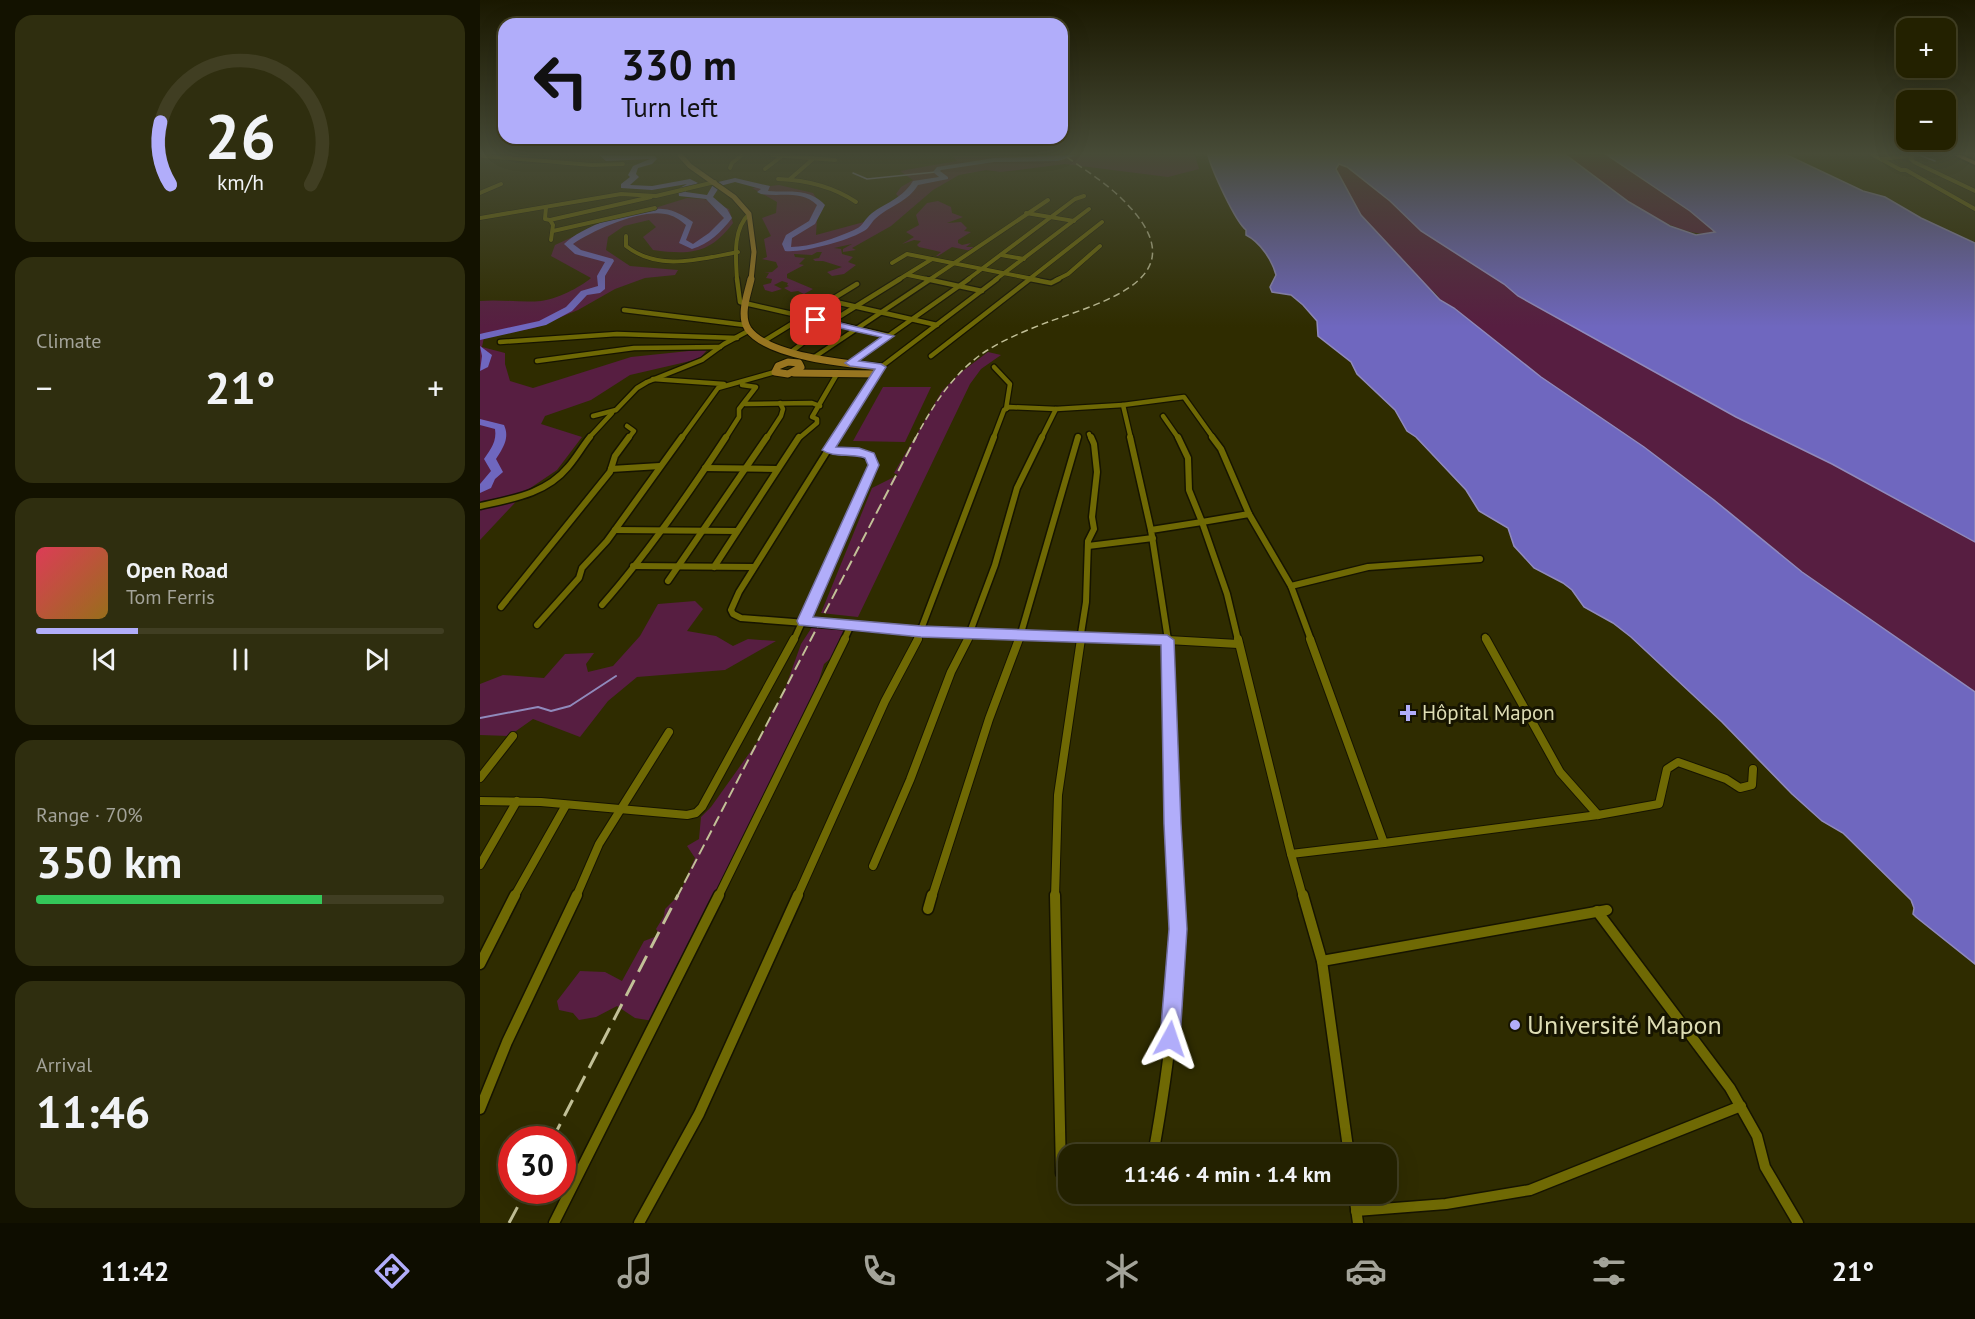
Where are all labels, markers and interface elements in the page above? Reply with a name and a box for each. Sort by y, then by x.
map controls [1896,18,1956,150]
button: + [1896,18,1956,78]
text: 330 m [621,37,737,92]
icon: left [522,42,600,120]
text: Turn left [621,90,718,124]
button: − [1896,90,1956,150]
text: 26 [205,95,275,176]
text: km/h [216,169,263,197]
pin [790,294,841,345]
icon: arrive [799,303,832,336]
text: Climate [36,328,102,354]
text: 21° [205,358,275,416]
text: − [36,366,53,409]
text: + [427,366,444,409]
text: Open Road [126,556,228,584]
text: Tom Ferris [126,584,215,610]
icon: previous [88,643,121,676]
icon: pause [224,643,257,676]
icon: next [360,643,393,676]
place label: Hôpital Mapon [1422,699,1555,726]
marker: Hôpital Mapon [1399,704,1417,722]
text: Range · 70% [36,802,143,828]
text: 350 km [36,832,182,890]
position arrow [1138,1007,1202,1071]
place label: Université Mapon [1527,1008,1722,1041]
marker: Université Mapon [1508,1018,1522,1032]
text: Arrival [36,1052,92,1078]
text: 11:46 [36,1082,150,1140]
speed limit sign: 30 [498,1126,576,1204]
text: 11:46 · 4 min · 1.4 km [1124,1160,1331,1188]
icon: directions [371,1250,413,1292]
icon: music [614,1250,656,1292]
icon: phone [858,1250,900,1292]
icon: climate [1101,1250,1143,1292]
icon: car [1345,1250,1387,1292]
icon: filters [1588,1250,1630,1292]
text: 11:42 [101,1254,169,1288]
text: 21° [1832,1254,1874,1288]

